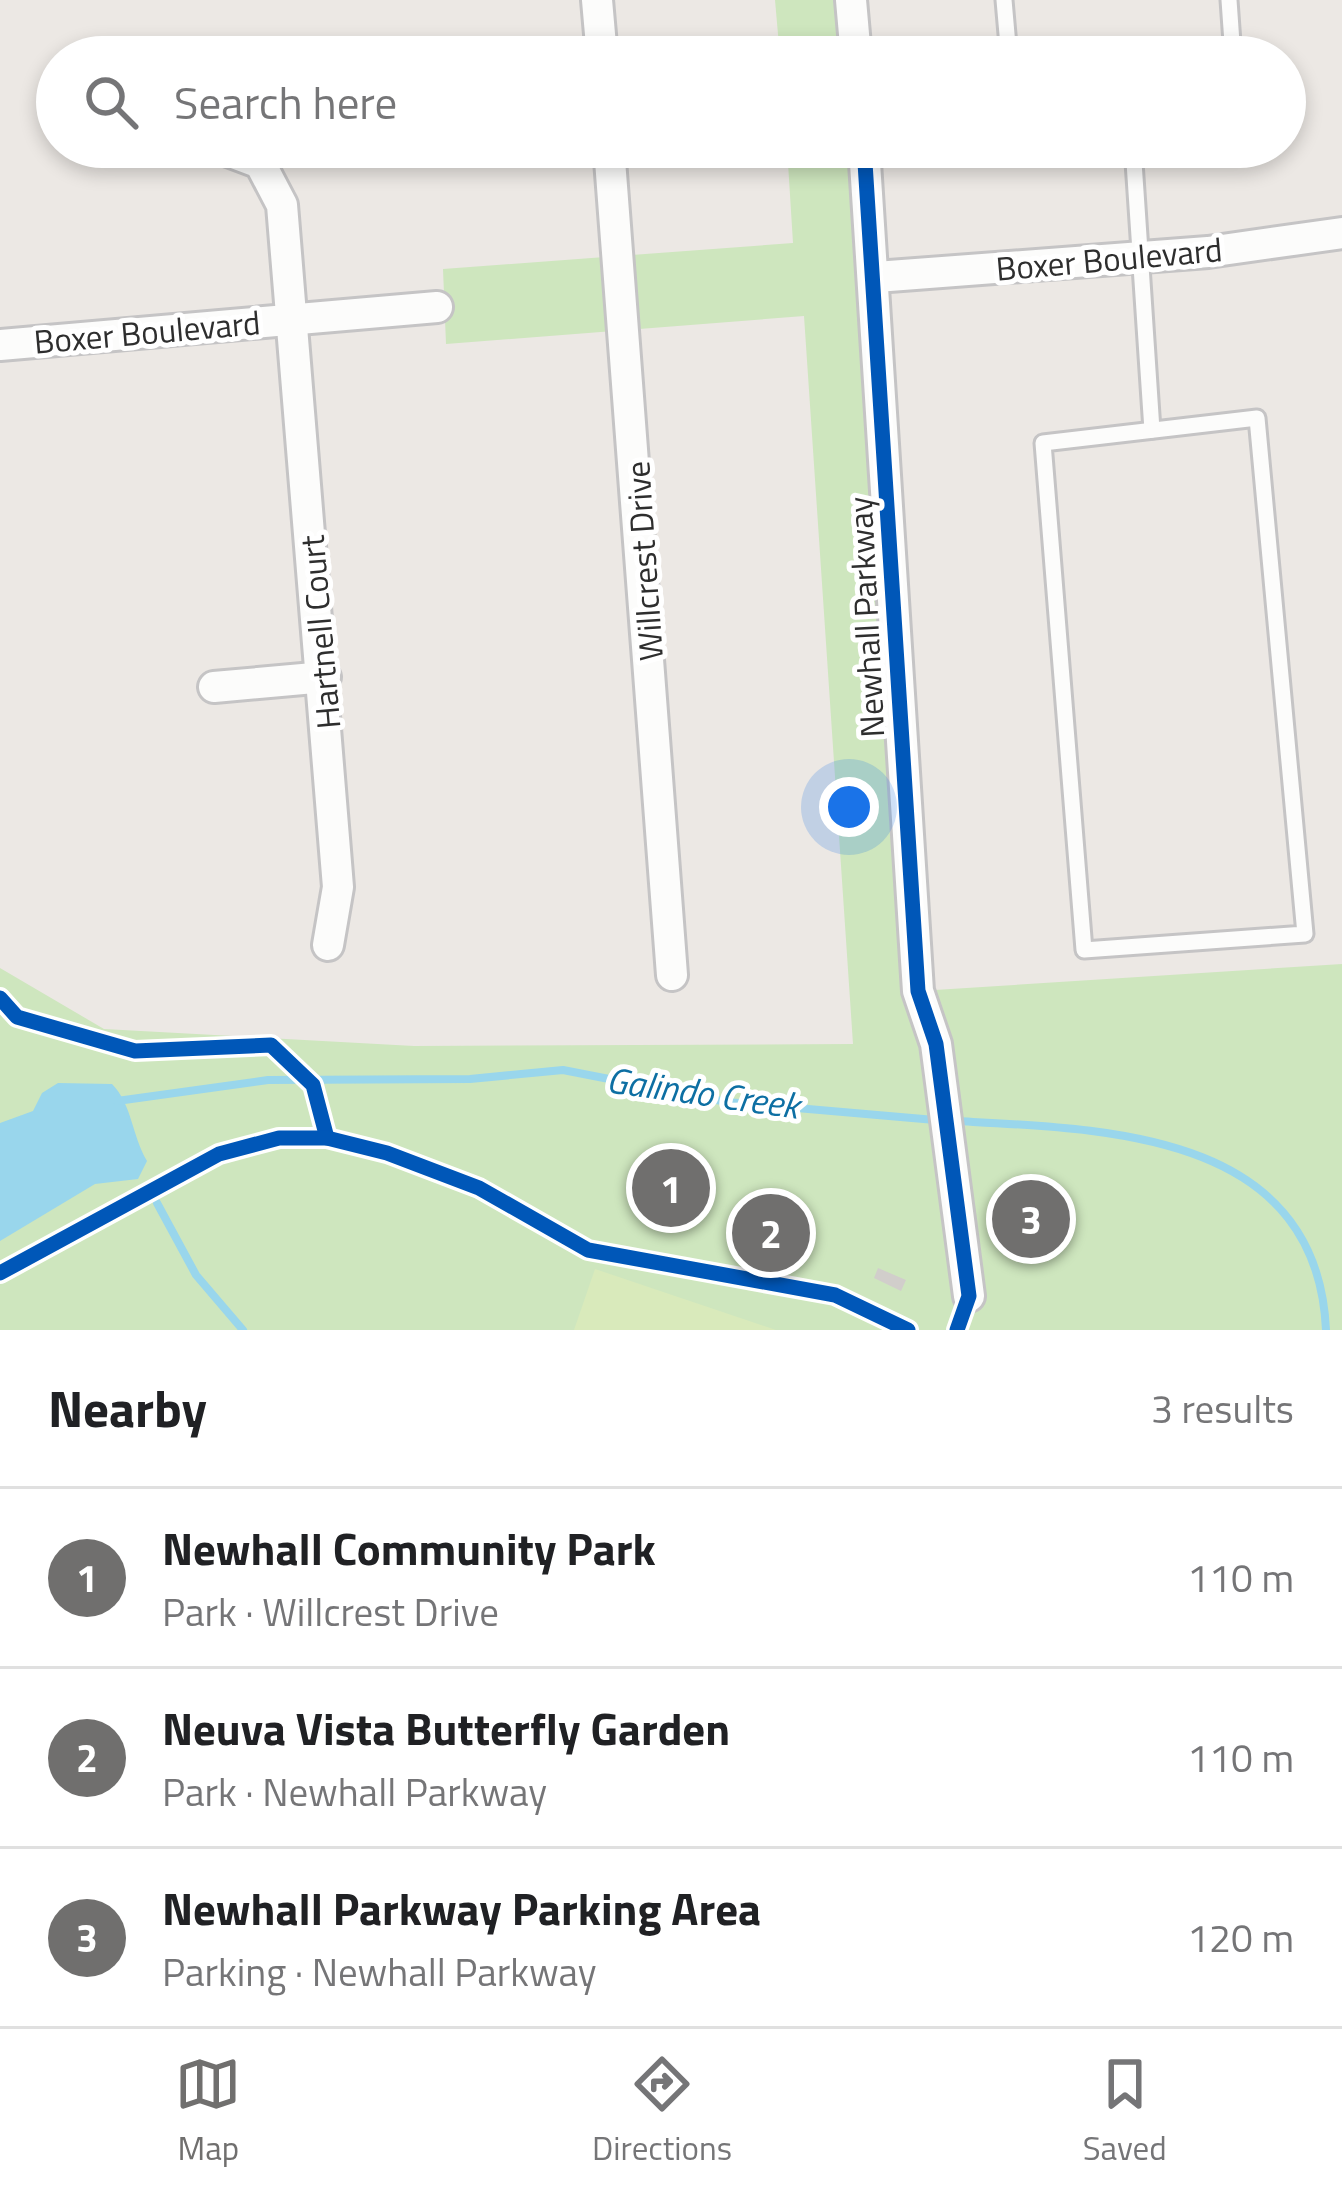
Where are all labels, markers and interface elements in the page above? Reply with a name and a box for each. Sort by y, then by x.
search box [36,36,1306,168]
text: Search here [174,68,397,136]
icon: search [78,69,144,135]
street label: Boxer Boulevard [994,224,1224,294]
street label: Boxer Boulevard [32,297,262,367]
street label: Willcrest Drive [612,459,676,663]
street label: Newhall Parkway [835,495,897,739]
street label: Hartnell Court [287,533,353,731]
your location [819,777,879,837]
water label: Galindo Creek [603,1051,807,1133]
pin: 1 [632,1143,710,1233]
pin: 3 [992,1174,1070,1264]
pin: 2 [732,1188,810,1278]
text: Nearby [48,1369,207,1447]
text: 3 results [1151,1379,1294,1438]
text: Newhall Community Park [162,1514,656,1582]
text: 1 [76,1548,98,1607]
text: 110 m [1187,1548,1294,1607]
text: Park · Willcrest Drive [162,1582,499,1641]
text: Neuva Vista Butterfly Garden [162,1694,730,1762]
text: 2 [76,1728,98,1787]
text: 110 m [1187,1728,1294,1787]
text: Park · Newhall Parkway [162,1762,547,1821]
text: Newhall Parkway Parking Area [162,1874,761,1942]
text: 3 [76,1908,98,1967]
text: 120 m [1187,1908,1294,1967]
text: Parking · Newhall Parkway [162,1942,597,2001]
tab: Map [175,2051,241,2173]
tab: Directions [592,2051,732,2173]
tab: Saved [1083,2051,1167,2173]

